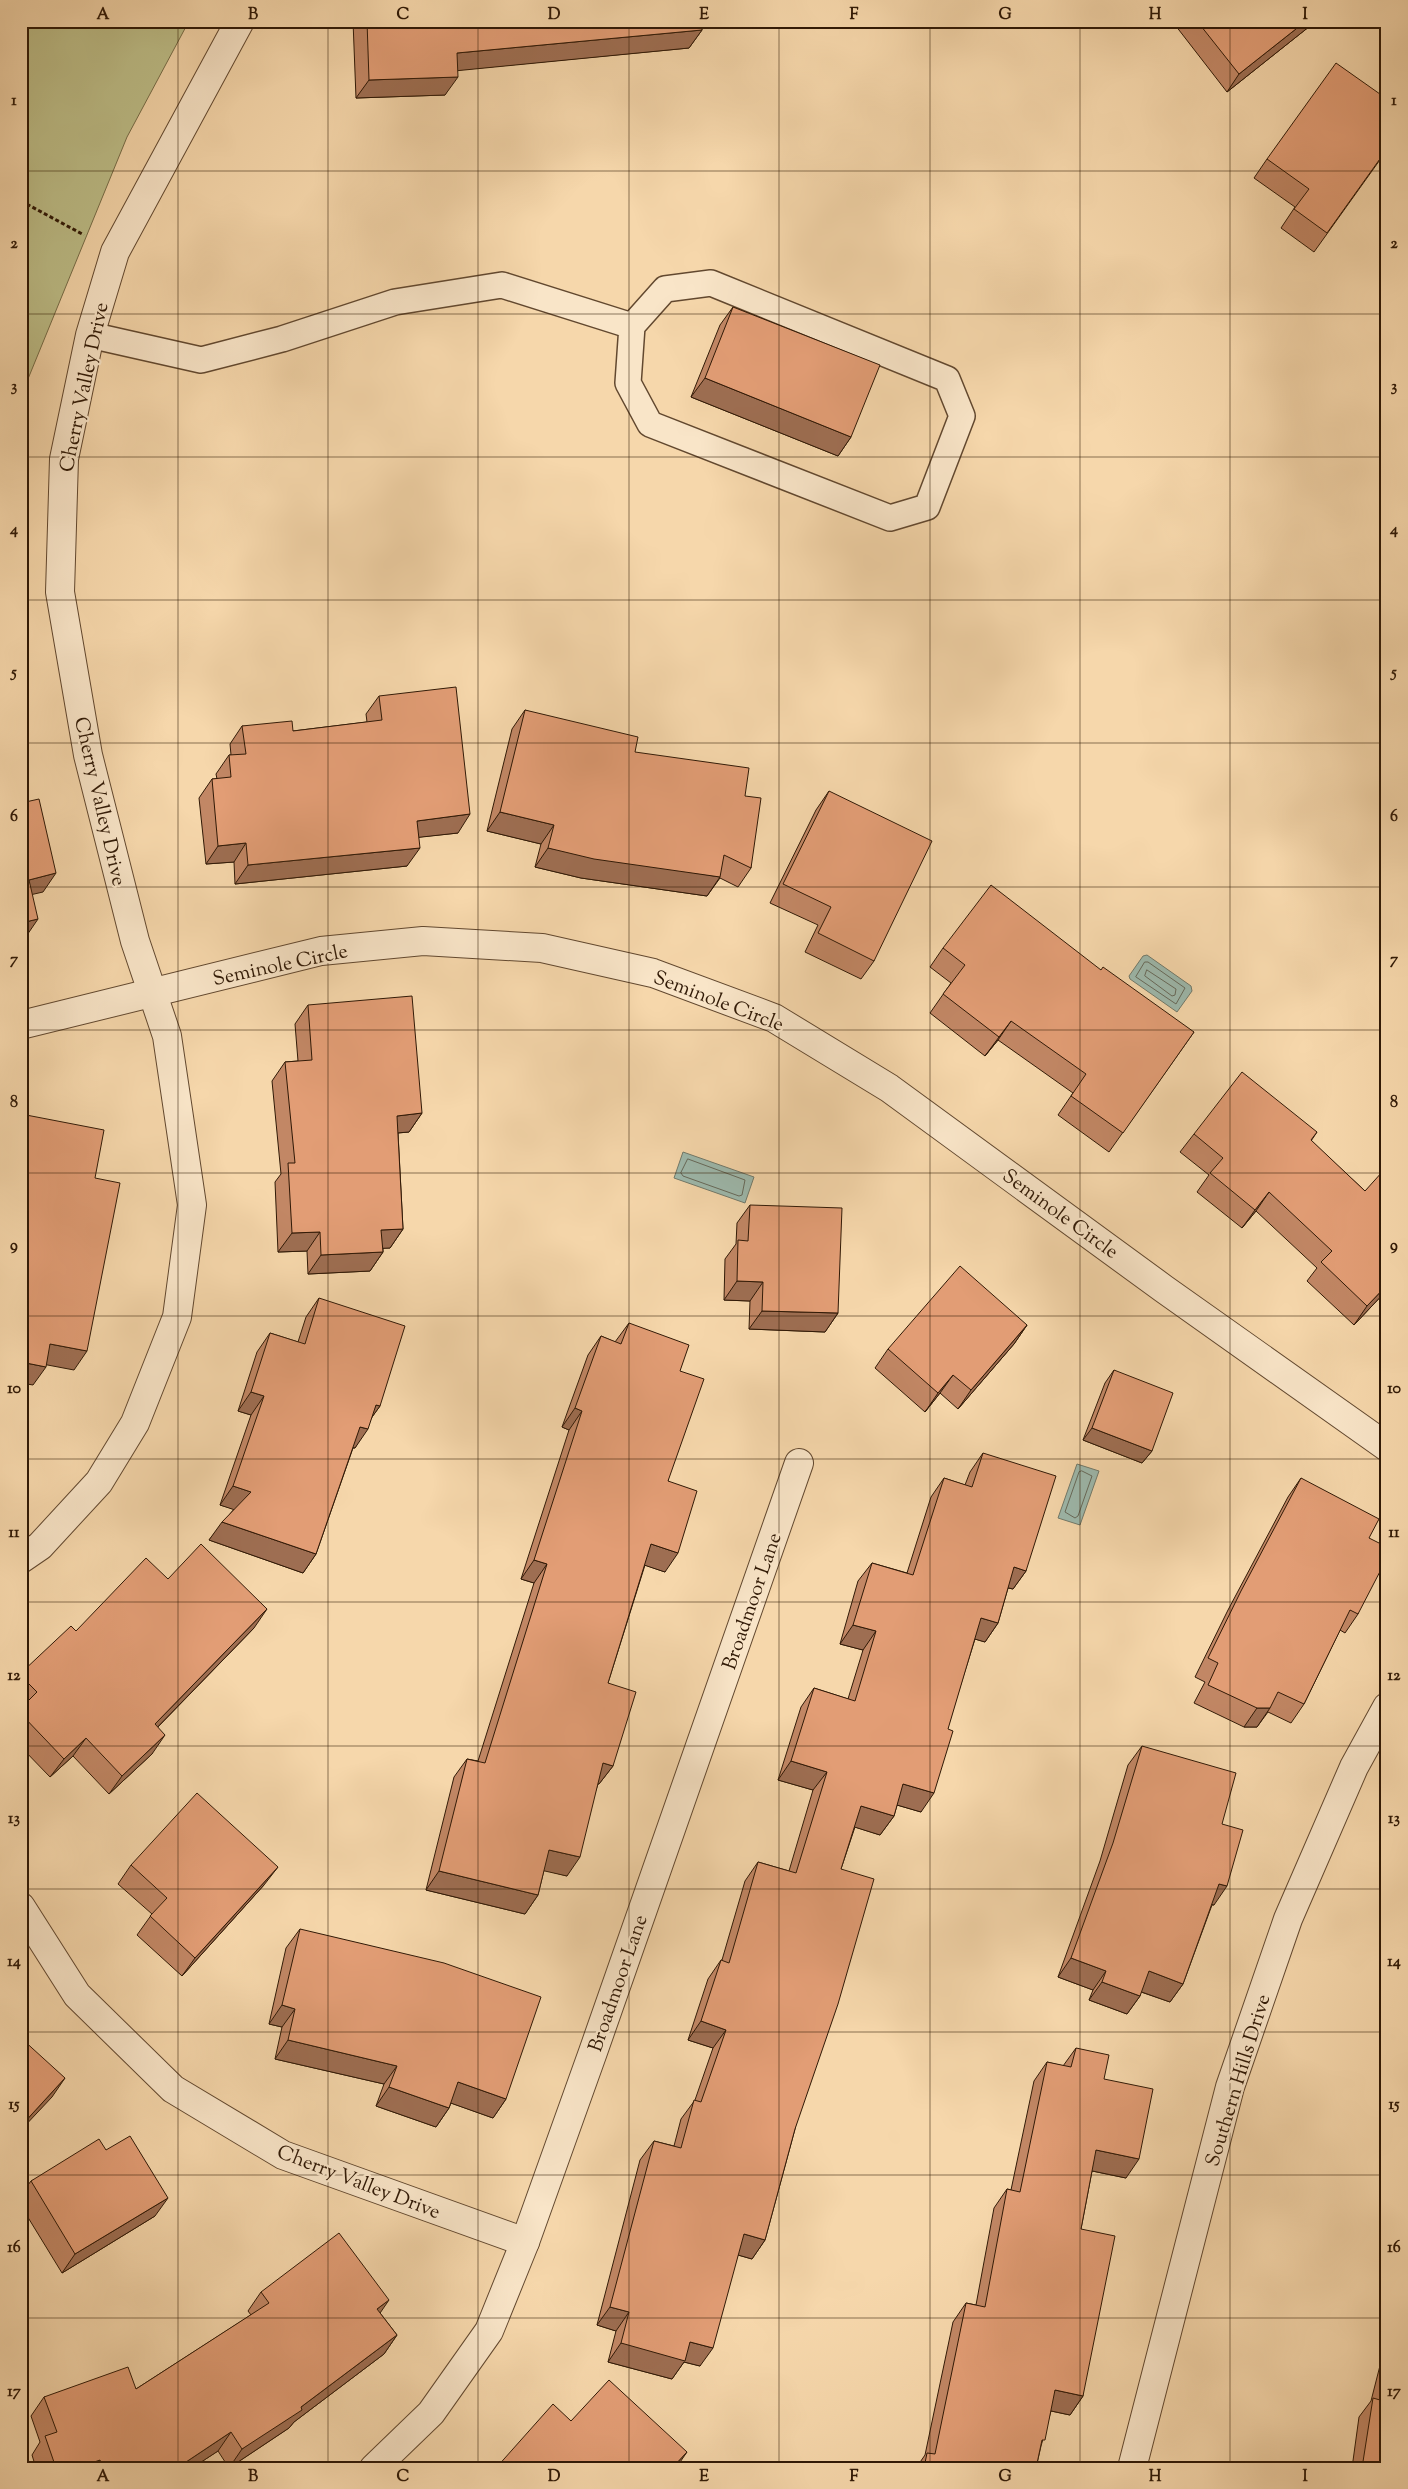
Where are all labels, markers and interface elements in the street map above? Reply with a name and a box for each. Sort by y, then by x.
text: A [97,4,110,27]
text: B [248,4,258,27]
text: C [397,4,410,27]
text: D [548,4,561,27]
text: E [699,4,709,27]
text: F [850,4,859,27]
text: G [998,4,1012,27]
text: H [1149,4,1162,27]
text: I [1302,4,1308,27]
text: 1 [11,90,17,113]
text: 1 [1391,90,1397,113]
text: 2 [10,233,18,256]
text: 2 [1390,233,1398,256]
street label: Cherry Valley Drive [53,300,118,475]
text: 3 [11,376,18,399]
text: 3 [1391,376,1398,399]
text: 4 [9,519,18,542]
text: 4 [1389,519,1398,542]
text: 5 [9,662,17,685]
text: 5 [1389,662,1397,685]
street label: Cherry Valley Drive [65,714,132,889]
text: 6 [10,806,18,829]
text: 6 [1390,806,1398,829]
street label: Seminole Circle [210,938,351,995]
text: 7 [10,949,19,972]
text: 7 [1390,949,1399,972]
street label: Seminole Circle [649,964,787,1041]
text: 8 [10,1092,18,1115]
text: 8 [1390,1092,1398,1115]
street label: Seminole Circle [995,1163,1124,1267]
text: 9 [10,1235,18,1258]
text: 9 [1390,1235,1398,1258]
text: 10 [7,1378,21,1401]
text: 10 [1387,1378,1401,1401]
text: 11 [9,1522,20,1545]
text: 11 [1389,1522,1400,1545]
street label: Broadmoor Lane [716,1529,790,1674]
text: 12 [8,1665,21,1688]
text: 12 [1388,1665,1401,1688]
text: 13 [8,1808,20,1831]
text: 13 [1388,1808,1400,1831]
street label: Broadmoor Lane [582,1911,656,2056]
text: 14 [7,1951,21,1974]
text: 14 [1387,1951,1401,1974]
street label: Southern Hills Drive [1199,1991,1279,2170]
text: 15 [9,2094,20,2117]
text: 15 [1389,2094,1400,2117]
street label: Cherry Valley Drive [272,2139,444,2228]
text: 16 [7,2237,21,2260]
text: 16 [1387,2237,1401,2260]
text: 17 [7,2381,22,2404]
text: 17 [1387,2381,1402,2404]
text: A [97,2466,110,2489]
text: B [248,2466,258,2489]
text: C [397,2466,410,2489]
text: D [548,2466,561,2489]
text: E [699,2466,709,2489]
text: F [850,2466,859,2489]
text: G [998,2466,1012,2489]
text: H [1149,2466,1162,2489]
text: I [1302,2466,1308,2489]

